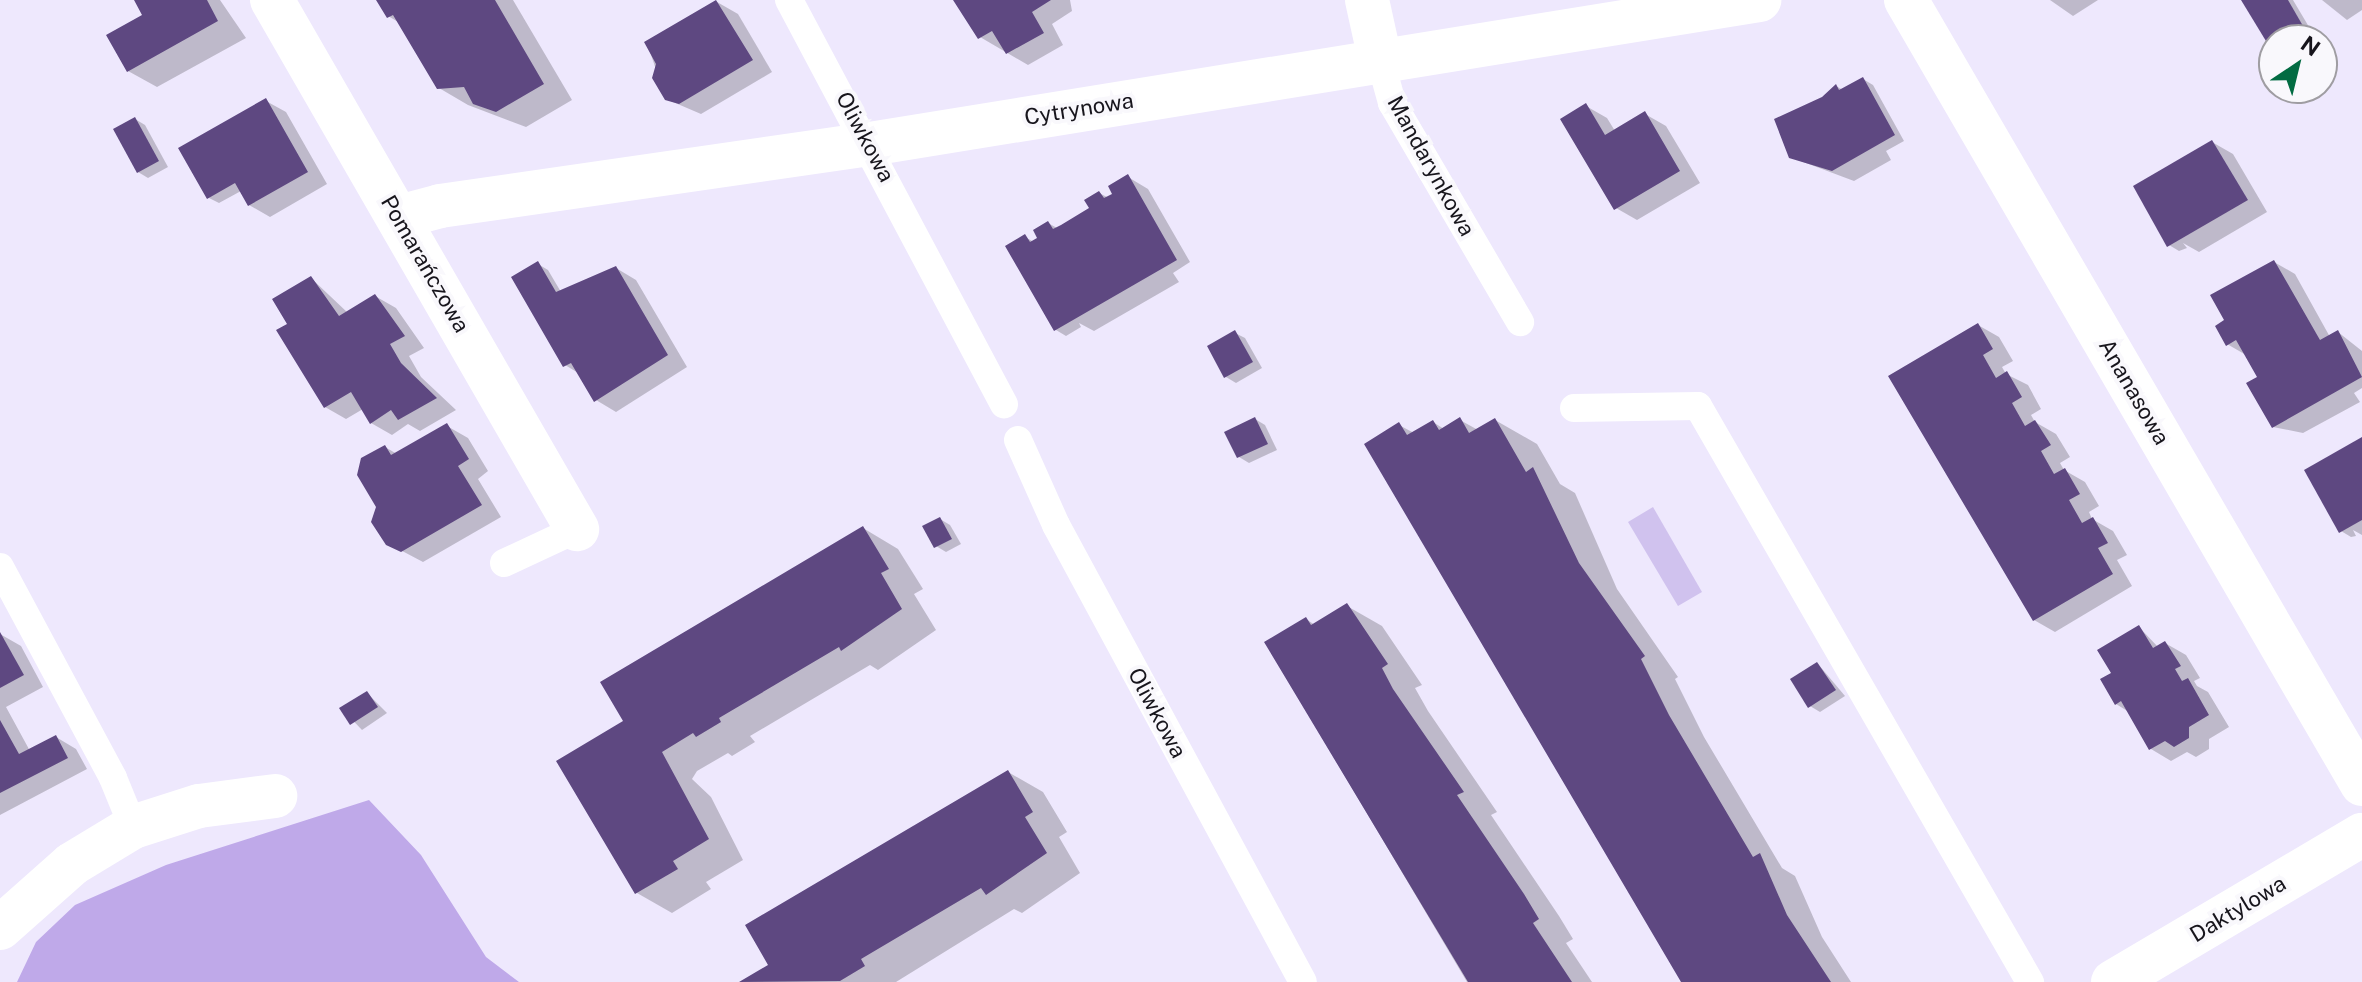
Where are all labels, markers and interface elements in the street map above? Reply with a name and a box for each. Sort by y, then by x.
north arrow [2258,24,2338,104]
text: N [2296,30,2325,62]
street label: Oliwkowa [830,87,900,187]
street label: Cytrynowa [1022,87,1136,131]
street label: Mandarynkowa [1382,91,1480,241]
street label: Pomarańczowa [375,191,475,337]
street label: Ananasowa [2093,334,2175,450]
street label: Oliwkowa [1122,663,1192,763]
street label: Daktylowa [2185,870,2291,948]

